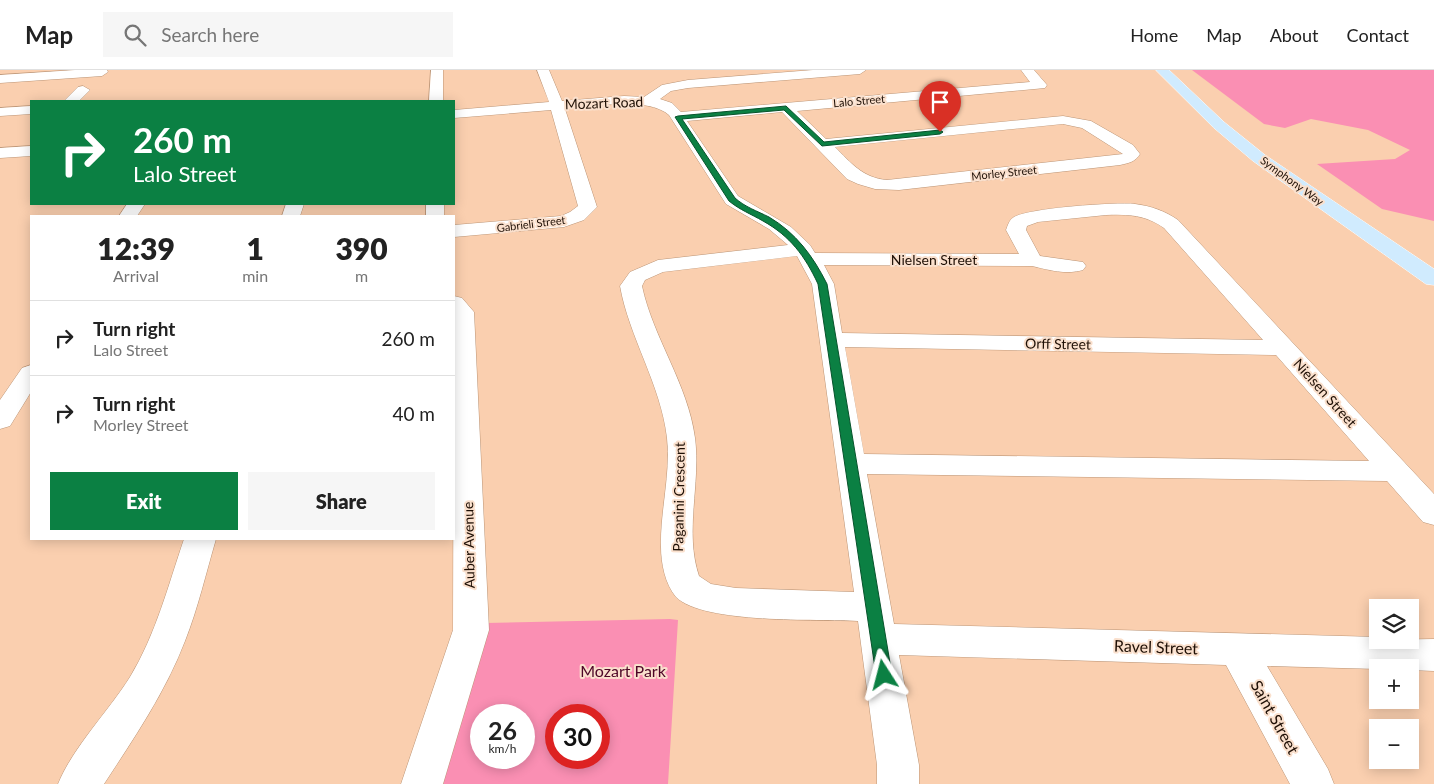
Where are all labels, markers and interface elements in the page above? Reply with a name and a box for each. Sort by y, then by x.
search box [103,12,453,57]
text: Map [25,20,73,49]
icon: search [121,21,149,49]
text: Search here [161,23,259,46]
text: Home [1130,24,1178,46]
text: Map [1206,24,1242,46]
text: About [1270,24,1319,46]
text: Contact [1347,24,1409,46]
pin [919,81,961,132]
icon: arrive [926,88,954,116]
street label: Lalo Street [833,92,885,109]
street label: Mozart Road [564,93,644,112]
text: 260 m [133,118,232,160]
icon: right [50,120,115,185]
street label: Symphony Way [1258,153,1327,208]
text: Lalo Street [133,160,236,187]
street label: Morley Street [971,163,1037,182]
street label: Gabrieli Street [496,213,566,234]
text: 12:39 [97,230,175,266]
text: 1 [246,230,264,266]
text: 390 [335,230,388,266]
street label: Nielsen Street [891,251,977,268]
text: Arrival [113,266,159,285]
text: min [242,266,268,285]
text: m [355,266,368,285]
text: Turn right [93,317,175,340]
icon: right [50,324,78,352]
text: 260 m [381,327,435,350]
street label: Orff Street [1025,334,1091,353]
text: Lalo Street [93,340,168,359]
street label: Nielsen Street [1290,355,1361,430]
text: Turn right [93,392,175,415]
icon: right [50,399,78,427]
text: 40 m [392,402,435,425]
text: Morley Street [93,415,189,434]
street label: Paganini Crescent [669,442,688,552]
button: Exit [50,472,238,530]
button: Share [248,472,435,530]
street label: Auber Avenue [459,502,478,588]
map controls [1369,599,1419,769]
button: layers [1369,599,1419,649]
street label: Ravel Street [1114,636,1199,657]
position arrow [857,648,909,700]
button: + [1369,659,1419,709]
park label: Mozart Park [580,661,667,680]
street label: Saint Street [1247,677,1304,757]
speed limit sign: 30 [545,704,610,769]
text: 26 [488,715,517,745]
button: − [1369,719,1419,769]
text: km/h [488,741,517,756]

